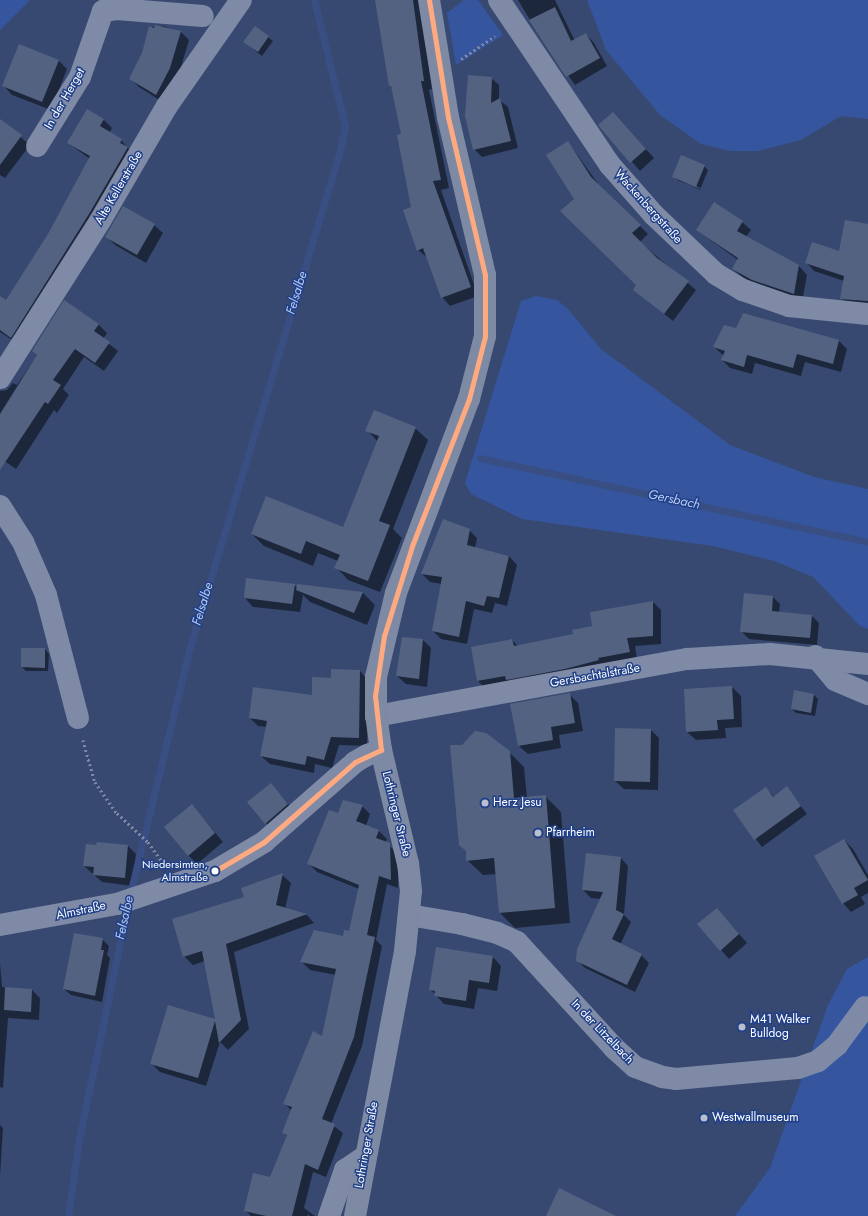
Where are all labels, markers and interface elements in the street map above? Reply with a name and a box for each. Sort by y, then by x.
street label: In der Herget [42,66,88,132]
street label: Alte Kellerstraße [92,149,146,227]
street label: Wackenbergstraße [611,167,685,247]
water label: Felsalbe [283,270,311,316]
water label: Gersbach [647,487,701,513]
water label: Felsalbe [189,581,217,627]
street label: Gersbachtalstraße [549,661,641,691]
street label: Lothringer Straße [378,770,414,858]
place label: Herz Jesu [493,796,542,810]
marker: Herz Jesu [480,798,490,808]
place label: Pfarrheim [546,826,595,840]
marker: Pfarrheim [533,828,543,838]
place label: Niedersimten, Almstraße [142,858,208,884]
marker: Niedersimten, Almstraße [210,866,220,876]
water label: Felsalbe [113,895,137,941]
street label: Almstraße [55,899,107,923]
street label: In der Litzelbach [568,997,636,1067]
place label: M41 Walker Bulldog [750,1013,810,1041]
marker: M41 Walker Bulldog [737,1022,747,1032]
street label: Lothringer Straße [352,1101,382,1189]
place label: Westwallmuseum [712,1111,799,1125]
marker: Westwallmuseum [699,1113,709,1123]

